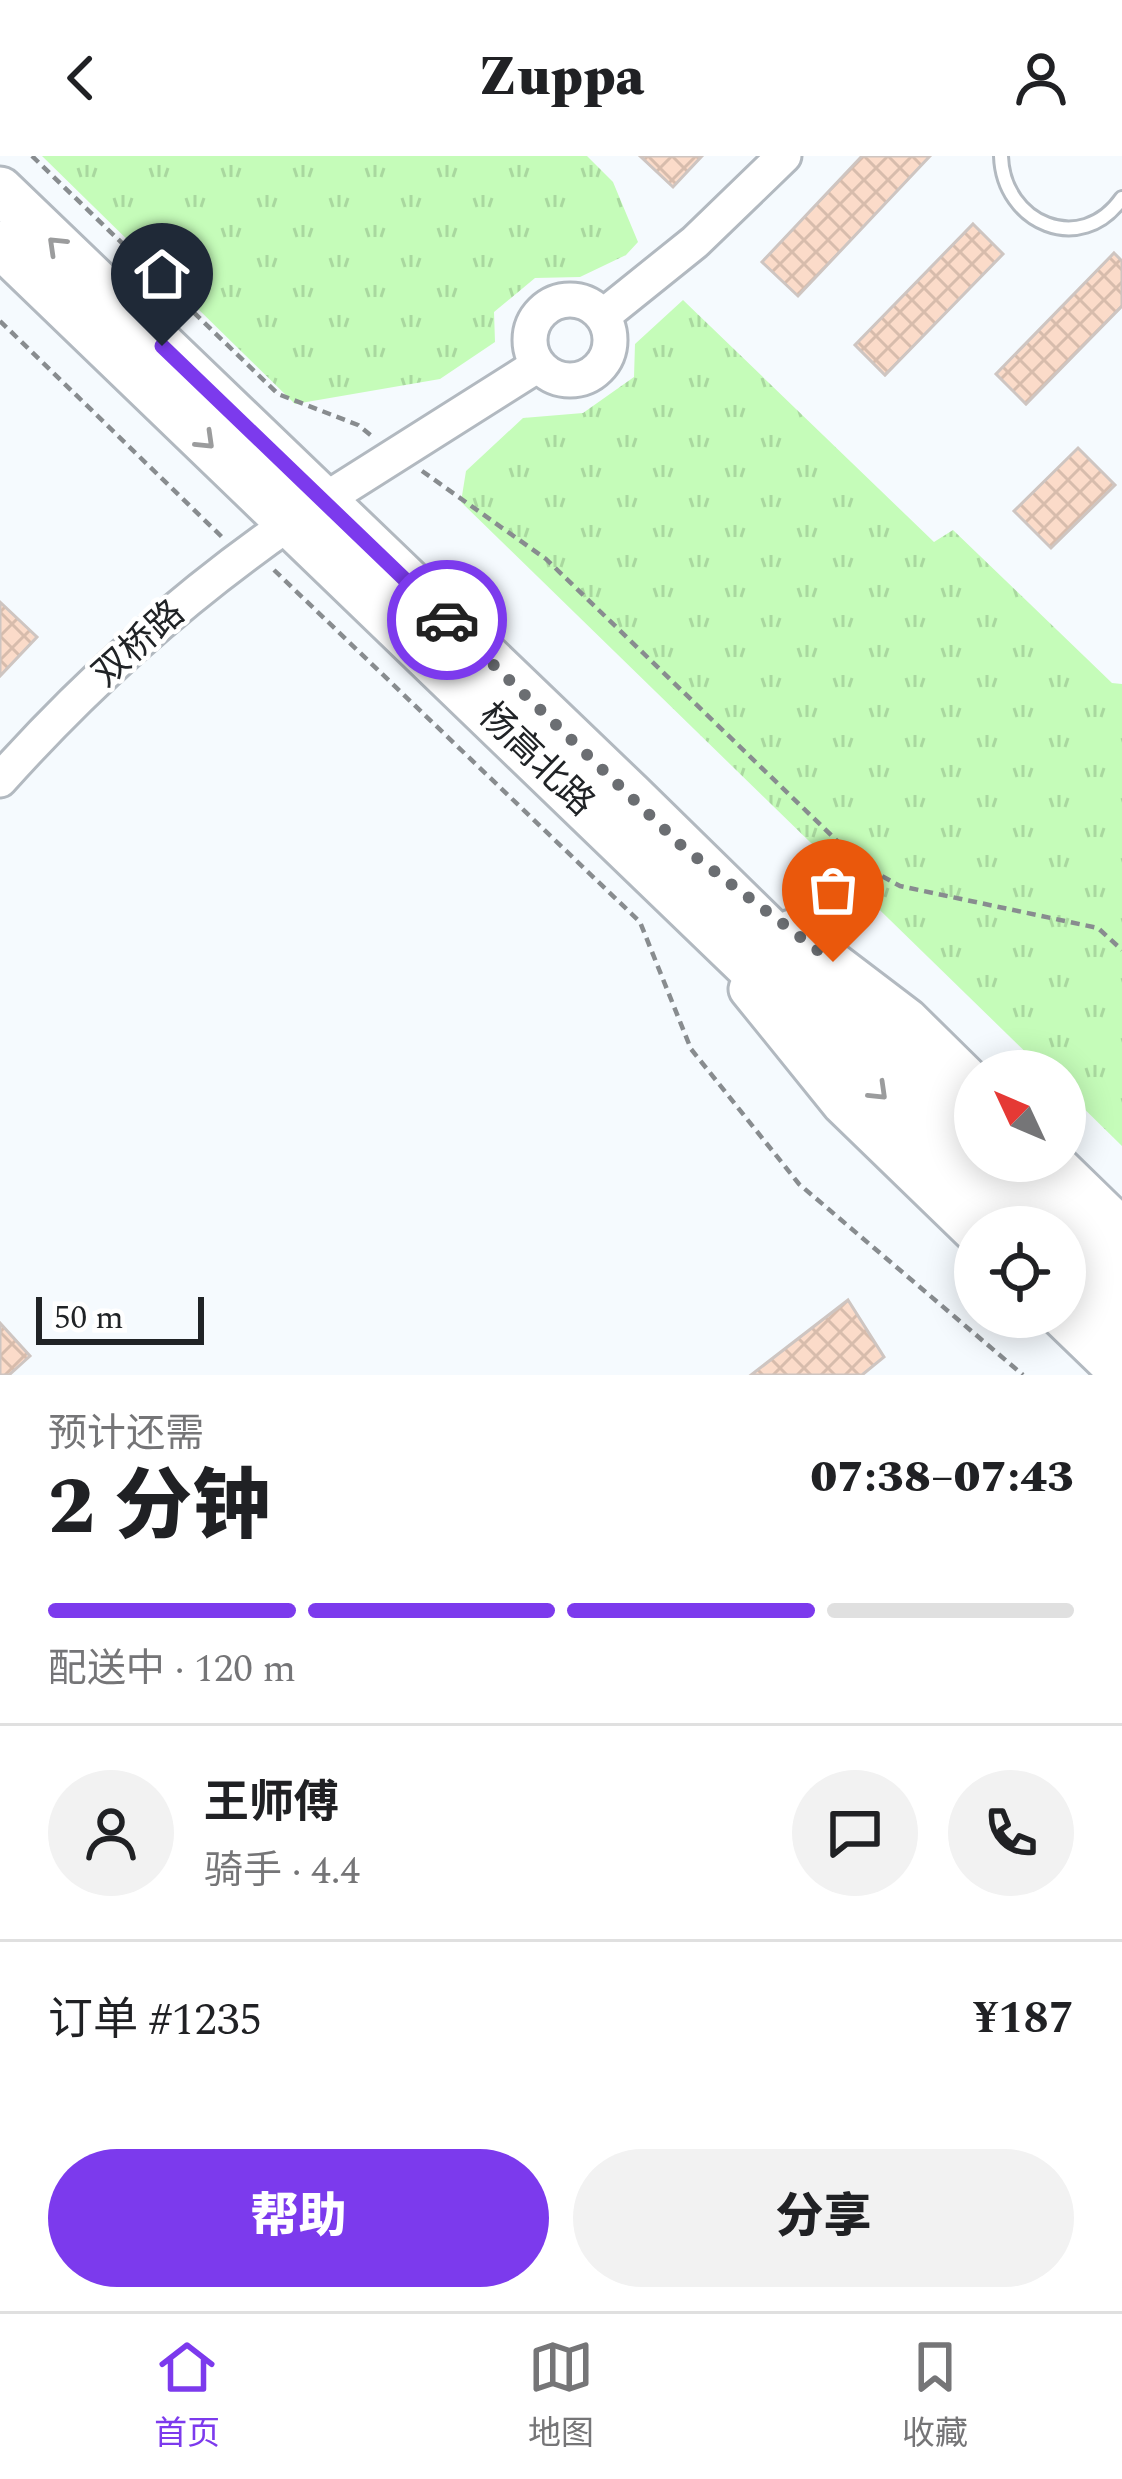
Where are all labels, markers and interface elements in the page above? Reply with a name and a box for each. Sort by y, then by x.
text: Zuppa [478,37,644,119]
icon: back [48,45,114,111]
icon: person [1008,45,1074,111]
pin [111,223,213,346]
one-way arrow [49,237,70,259]
icon: home [129,241,195,307]
one-way arrow [192,427,214,449]
courier [387,560,507,680]
street label: 双桥路 [80,587,198,701]
icon: car [414,587,480,653]
street label: 杨高北路 [465,690,607,830]
pin [782,839,884,962]
icon: bag [800,857,866,923]
north arrow [954,1050,1086,1182]
map controls [954,1050,1086,1338]
one-way arrow [865,1077,887,1099]
button: locate [954,1206,1086,1338]
scale bar [36,1291,204,1344]
text: 50 m [54,1293,124,1343]
text: 预计还需 [48,1405,204,1464]
text: 07:38–07:43 [810,1443,1074,1512]
text: 2 分钟 [48,1449,270,1568]
text: 配送中 · 120 m [48,1640,296,1699]
text: 王师傅 [204,1769,339,1838]
button: person [48,1770,174,1896]
button: chat [792,1770,918,1896]
button: phone [948,1770,1074,1896]
text: 骑手 · 4.4 [204,1842,360,1901]
text: ¥187 [973,1984,1074,2053]
text: 订单 #1235 [48,1986,262,2055]
button: 帮助 [48,2149,549,2287]
button: 分享 [573,2149,1074,2287]
tab: 首页 [154,2334,220,2459]
tab: 地图 [528,2334,594,2459]
tab: 收藏 [902,2334,968,2459]

